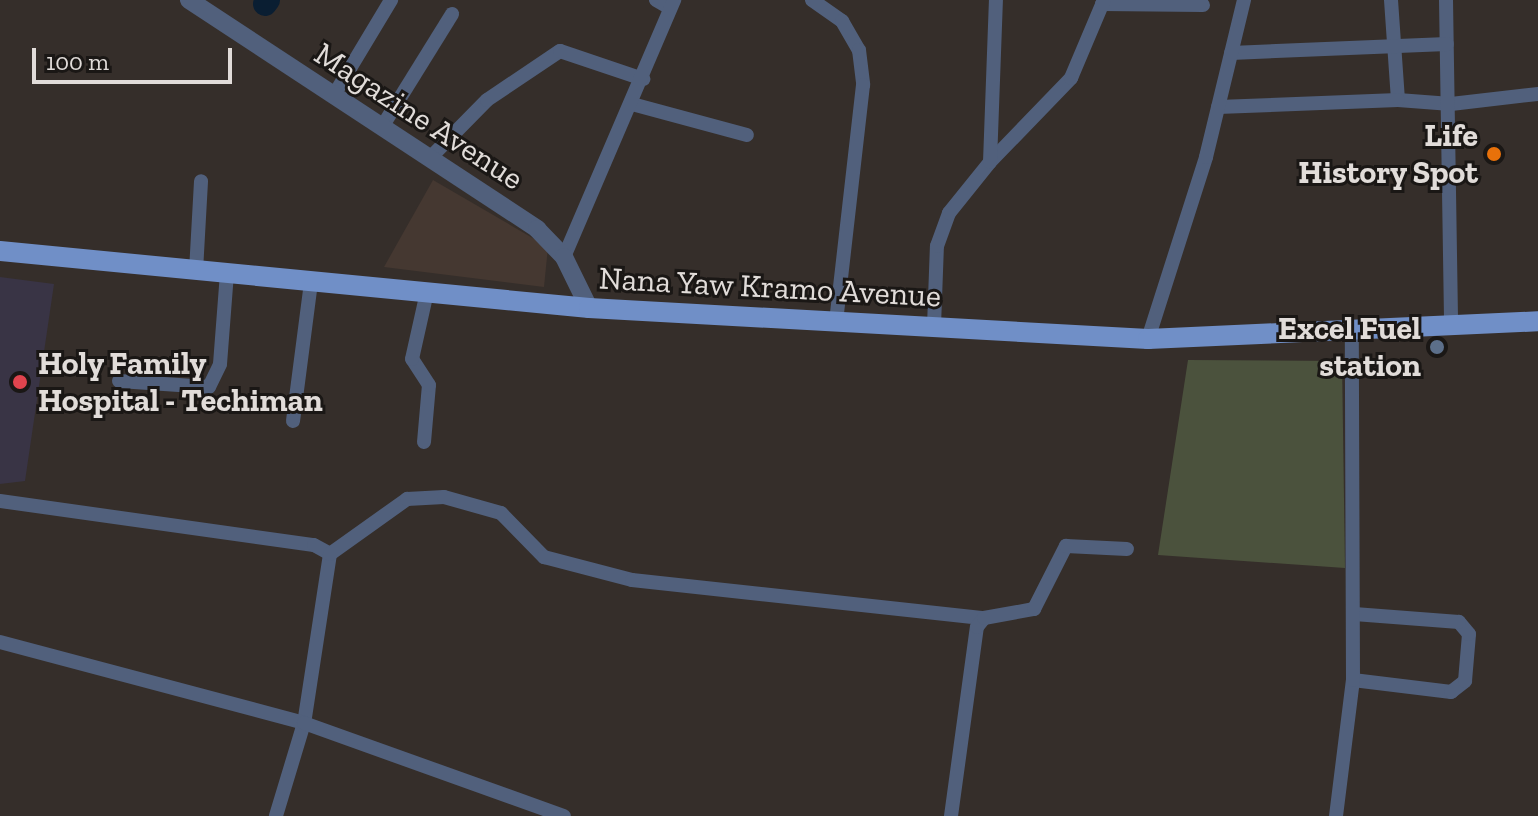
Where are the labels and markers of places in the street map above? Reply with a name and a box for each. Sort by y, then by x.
place label: Life History Spot [1298,117,1478,192]
marker: Life History Spot [1485,145,1503,163]
place label: Excel Fuel station [1278,310,1421,385]
marker: Excel Fuel station [1428,338,1446,356]
place label: Holy Family Hospital - Techiman [38,345,323,420]
marker: Holy Family Hospital - Techiman [9,371,31,393]

